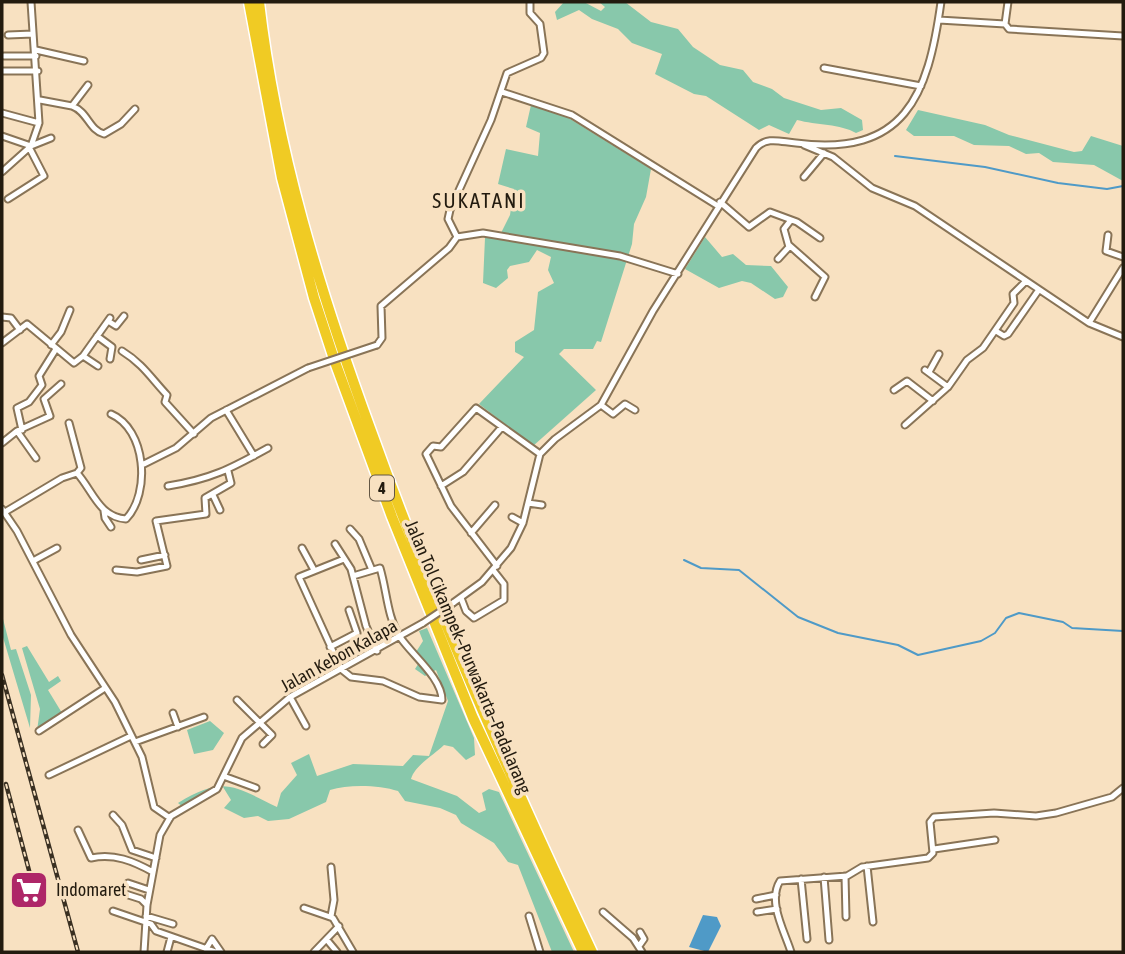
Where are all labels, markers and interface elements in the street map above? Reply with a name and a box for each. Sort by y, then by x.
district label: SUKATANI [432,188,526,212]
road number: 4 [370,475,394,500]
street label: Jalan Tol Cikampek–Purwakarta–Padalarang [401,517,536,797]
street label: Jalan Kebon Kalapa [277,615,401,696]
supermarket icon: Indomaret [8,869,50,911]
place label: Indomaret [56,879,126,900]

